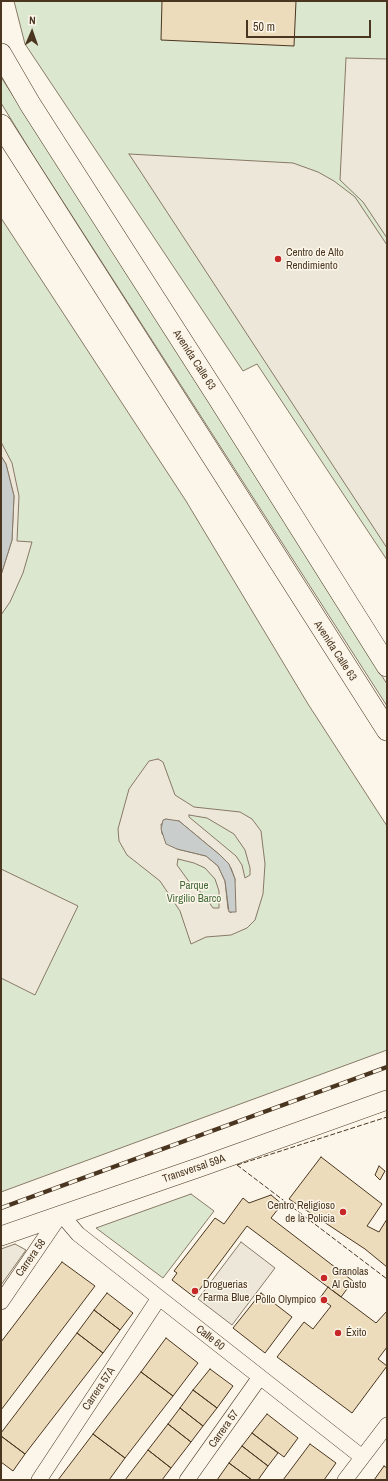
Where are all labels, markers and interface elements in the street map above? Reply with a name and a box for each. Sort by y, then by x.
north arrow [12,12,52,52]
scale bar [248,12,373,38]
text: N [29,13,36,27]
text: 50 m [253,19,275,35]
place label: Centro de Alto Rendimiento [286,246,344,272]
marker: Centro de Alto Rendimiento [273,254,283,264]
street label: Avenida Calle 63 [170,328,218,392]
street label: Avenida Calle 63 [311,619,359,683]
park label: Parque Virgilio Barco [167,879,221,905]
street label: Transversal 59A [161,1152,227,1186]
place label: Centro Religioso de la Policia [267,1199,335,1225]
marker: Centro Religioso de la Policia [338,1207,348,1217]
street label: Carrera 58 [13,1237,49,1279]
place label: Granolas Al Gusto [332,1265,369,1291]
marker: Granolas Al Gusto [319,1273,329,1283]
place label: Droguerias Farma Blue [203,1278,249,1304]
marker: Droguerias Farma Blue [190,1286,200,1296]
place label: Pollo Olympico [255,1293,316,1307]
marker: Pollo Olympico [319,1295,329,1305]
street label: Calle 60 [193,1323,227,1353]
place label: Éxito [346,1326,367,1340]
marker: Éxito [333,1328,343,1338]
street label: Carrera 57A [80,1365,118,1413]
street label: Carrera 57 [206,1408,242,1450]

